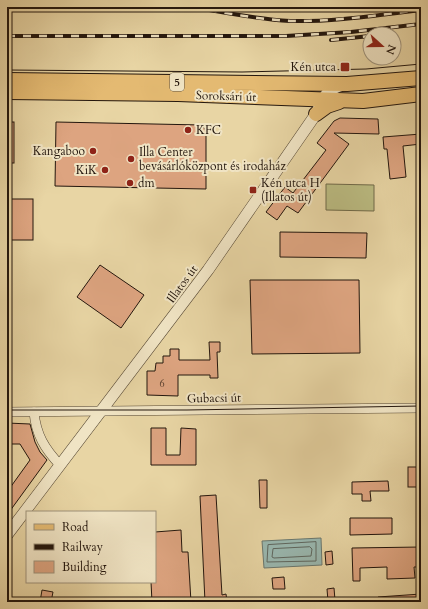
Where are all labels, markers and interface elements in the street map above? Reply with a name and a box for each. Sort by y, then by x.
north arrow [362,26,402,66]
text: N [382,42,400,57]
place label: Kén utca [291,59,337,75]
marker: Kén utca [339,61,351,73]
road number: 5 [170,73,184,91]
street label: Soroksári út [196,87,257,105]
place label: KFC [196,122,221,138]
marker: KFC [183,125,193,135]
place label: Kangaboo [33,143,86,159]
place label: Illa Center bevásárlóközpont és irodaház [139,144,287,174]
marker: Kangaboo [88,146,98,156]
marker: Illa Center bevásárlóközpont és irodaház [126,154,136,164]
place label: KiK [76,162,97,178]
marker: KiK [100,165,110,175]
place label: dm [138,175,155,191]
place label: Kén utca H (Illatos út) [261,175,320,205]
marker: dm [125,178,135,188]
marker: Kén utca H (Illatos út) [248,185,258,195]
street label: Illatos út [163,262,201,306]
house number: 6 [159,377,165,391]
street label: Gubacsi út [187,390,241,406]
legend [26,511,156,583]
text: Road [62,519,89,535]
text: Railway [62,539,104,555]
text: Building [62,559,107,575]

